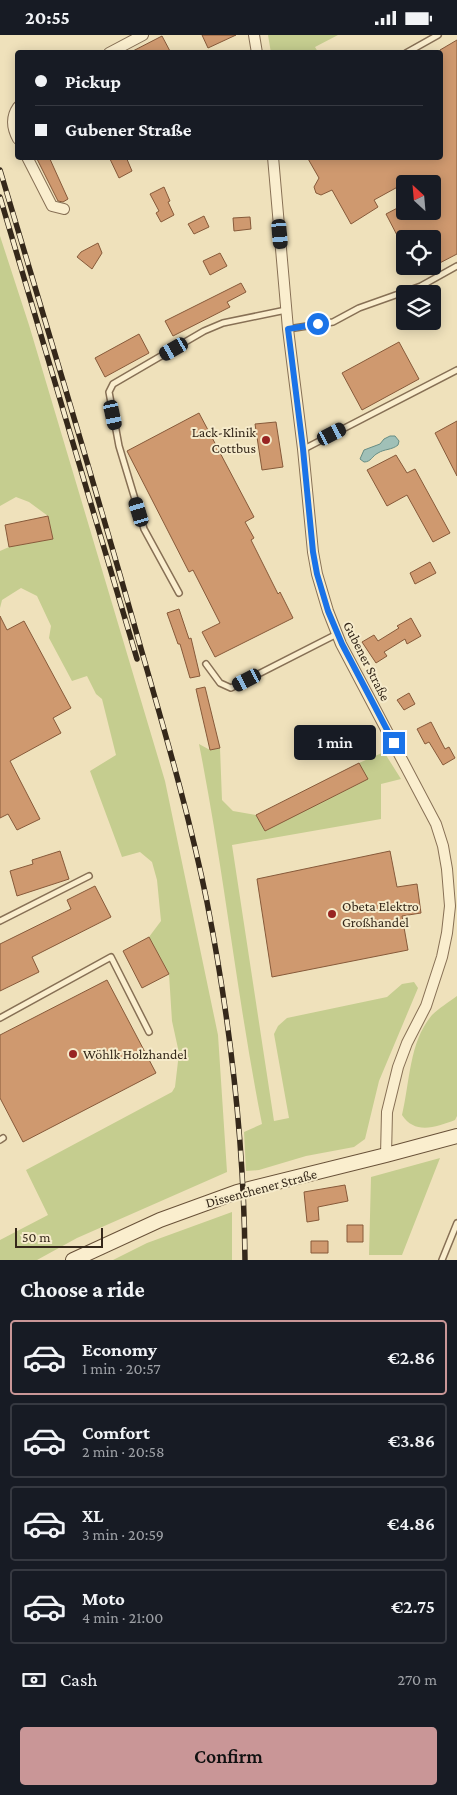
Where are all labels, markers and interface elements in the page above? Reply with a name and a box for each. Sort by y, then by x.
text: 20:55 [25,7,70,28]
text: Pickup [65,71,121,92]
text: Gubener Straße [65,119,192,140]
north arrow [396,175,441,220]
map controls [396,175,441,330]
car [271,218,288,250]
button: locate [396,230,441,275]
button: layers [396,285,441,330]
route start [307,313,329,335]
car [157,335,190,363]
car [102,399,123,431]
car [315,421,348,447]
place label: Lack-Klinik Cottbus [192,424,256,456]
marker: Lack-Klinik Cottbus [260,434,272,446]
car [127,495,150,529]
street label: Gubener Straße [340,619,394,703]
car [230,667,263,693]
callout: 1 min [294,725,376,761]
route end [383,732,405,754]
text: 1 min [317,734,353,751]
place label: Obeta Elektro Großhandel [342,898,419,930]
marker: Obeta Elektro Großhandel [326,908,338,920]
place label: Wöhlk Holzhandel [83,1046,188,1062]
marker: Wöhlk Holzhandel [67,1048,79,1060]
street label: Dissenchener Straße [204,1165,318,1211]
scale bar [15,1225,102,1248]
text: 50 m [22,1229,50,1245]
text: Choose a ride [20,1277,145,1302]
icon: car [22,1335,67,1380]
text: Economy [82,1339,157,1360]
text: €2.86 [387,1347,435,1368]
text: 1 min · 20:57 [82,1360,161,1377]
icon: car [22,1418,67,1463]
text: Comfort [82,1422,150,1443]
text: €3.86 [388,1430,435,1451]
text: 2 min · 20:58 [82,1443,165,1460]
icon: car [22,1501,67,1546]
text: XL [82,1505,104,1526]
text: €4.86 [387,1513,435,1534]
text: 3 min · 20:59 [82,1526,164,1543]
icon: car [22,1584,67,1629]
text: Moto [82,1588,125,1609]
text: €2.75 [391,1596,435,1617]
text: 4 min · 21:00 [82,1609,163,1626]
icon: cash [20,1666,48,1694]
text: Cash [60,1669,98,1690]
text: 270 m [398,1671,437,1688]
button: Confirm [20,1727,437,1785]

